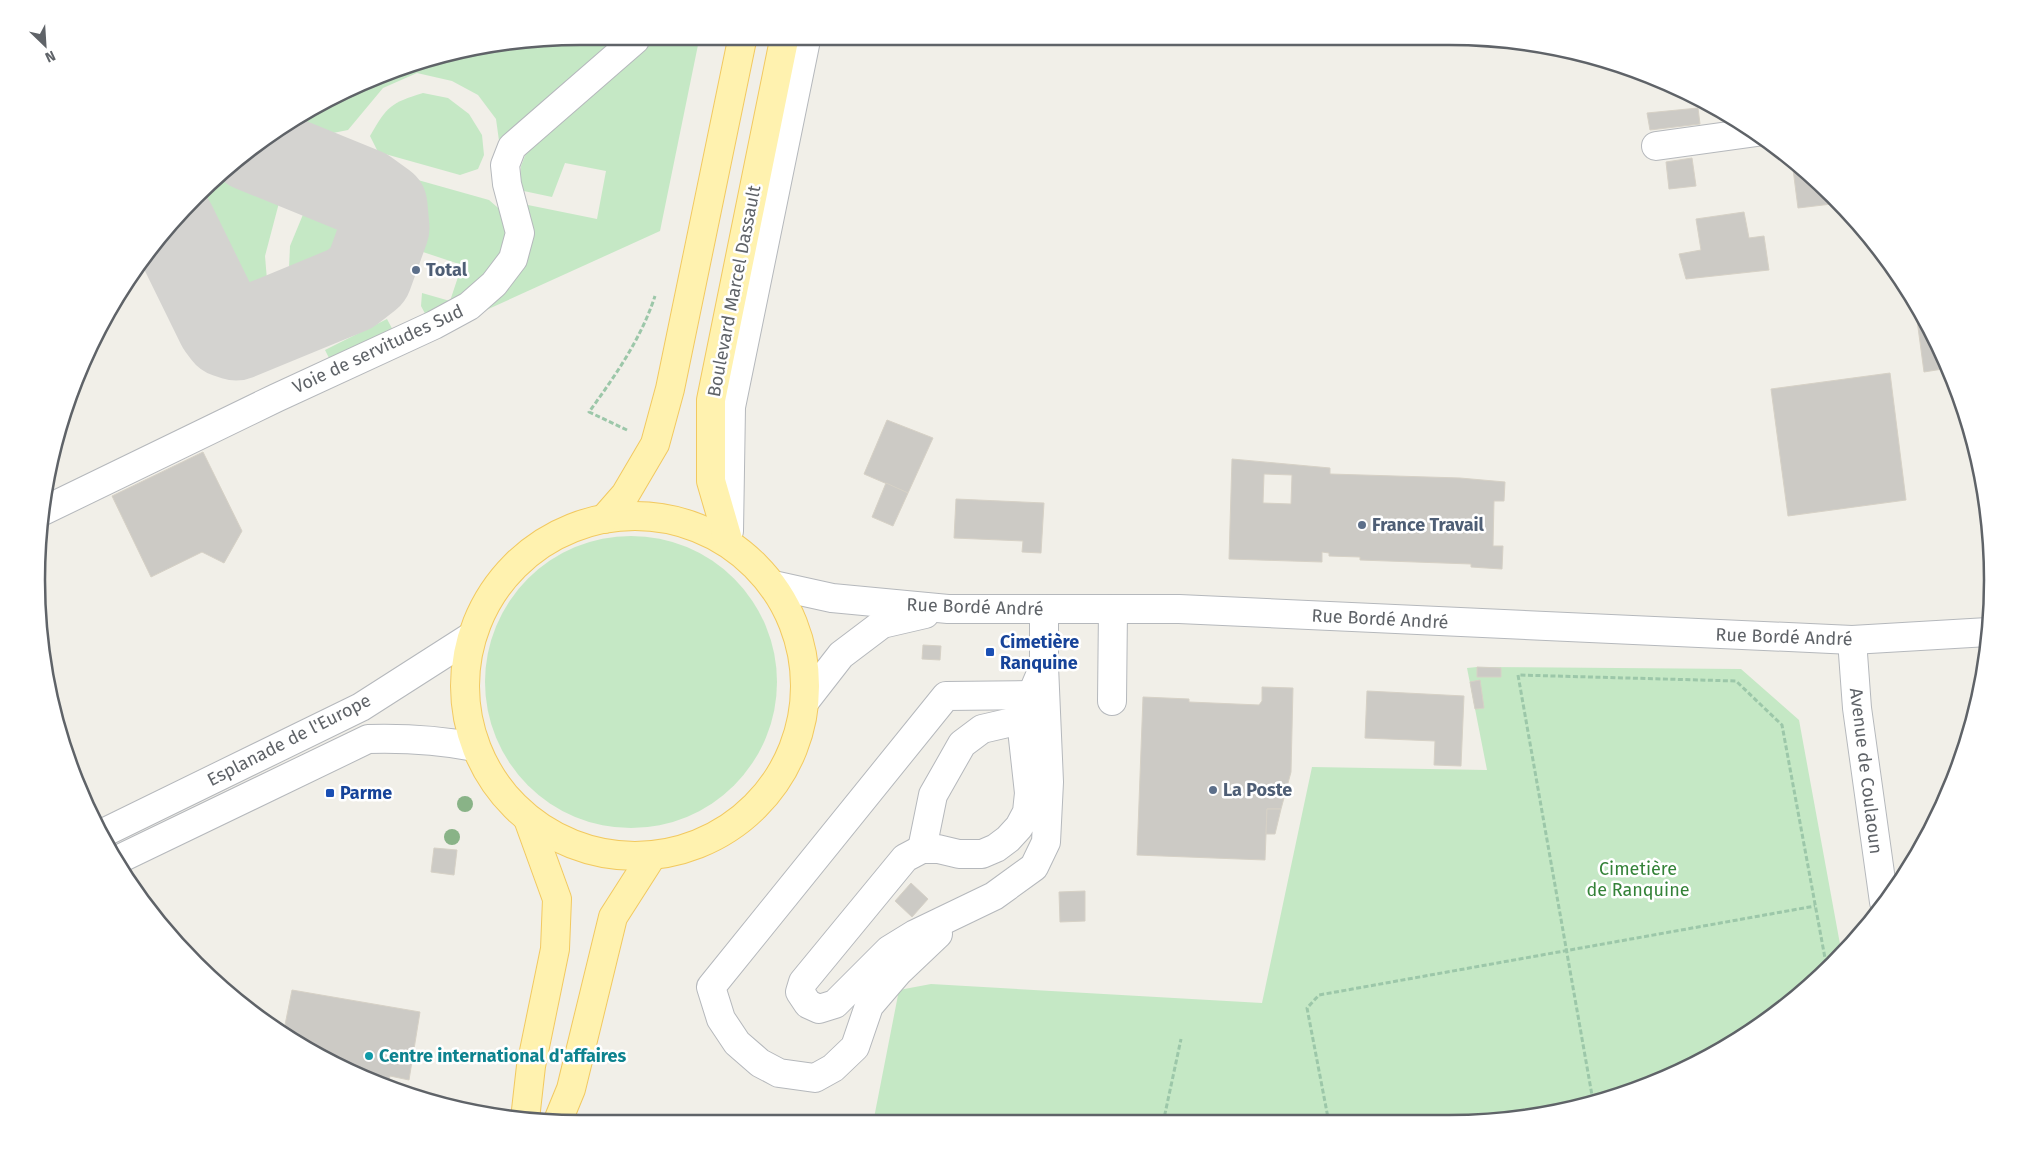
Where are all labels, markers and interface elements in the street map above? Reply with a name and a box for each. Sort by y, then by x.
north arrow [20,20,70,70]
text: N [42,47,58,66]
street label: Boulevard Marcel Dassault [703,183,765,399]
place label: Total [426,259,468,281]
marker: Total [410,264,422,276]
street label: Voie de servitudes Sud [289,300,467,398]
place label: France Travail [1372,514,1485,536]
marker: France Travail [1356,519,1368,531]
street label: Rue Bordé André [906,594,1044,620]
street label: Rue Bordé André [1311,604,1449,634]
street label: Rue Bordé André [1715,624,1853,650]
place label: Cimetière Ranquine [1000,631,1079,674]
marker: Cimetière Ranquine [984,646,996,658]
street label: Avenue de Coulaoun [1845,687,1887,855]
street label: Esplanade de l'Europe [203,689,375,791]
place label: La Poste [1223,779,1292,801]
place label: Parme [340,782,392,804]
marker: La Poste [1207,784,1219,796]
marker: Parme [324,787,336,799]
park label: Cimetière de Ranquine [1586,858,1690,901]
place label: Centre international d'affaires [379,1045,626,1067]
marker: Centre international d'affaires [363,1050,375,1062]

